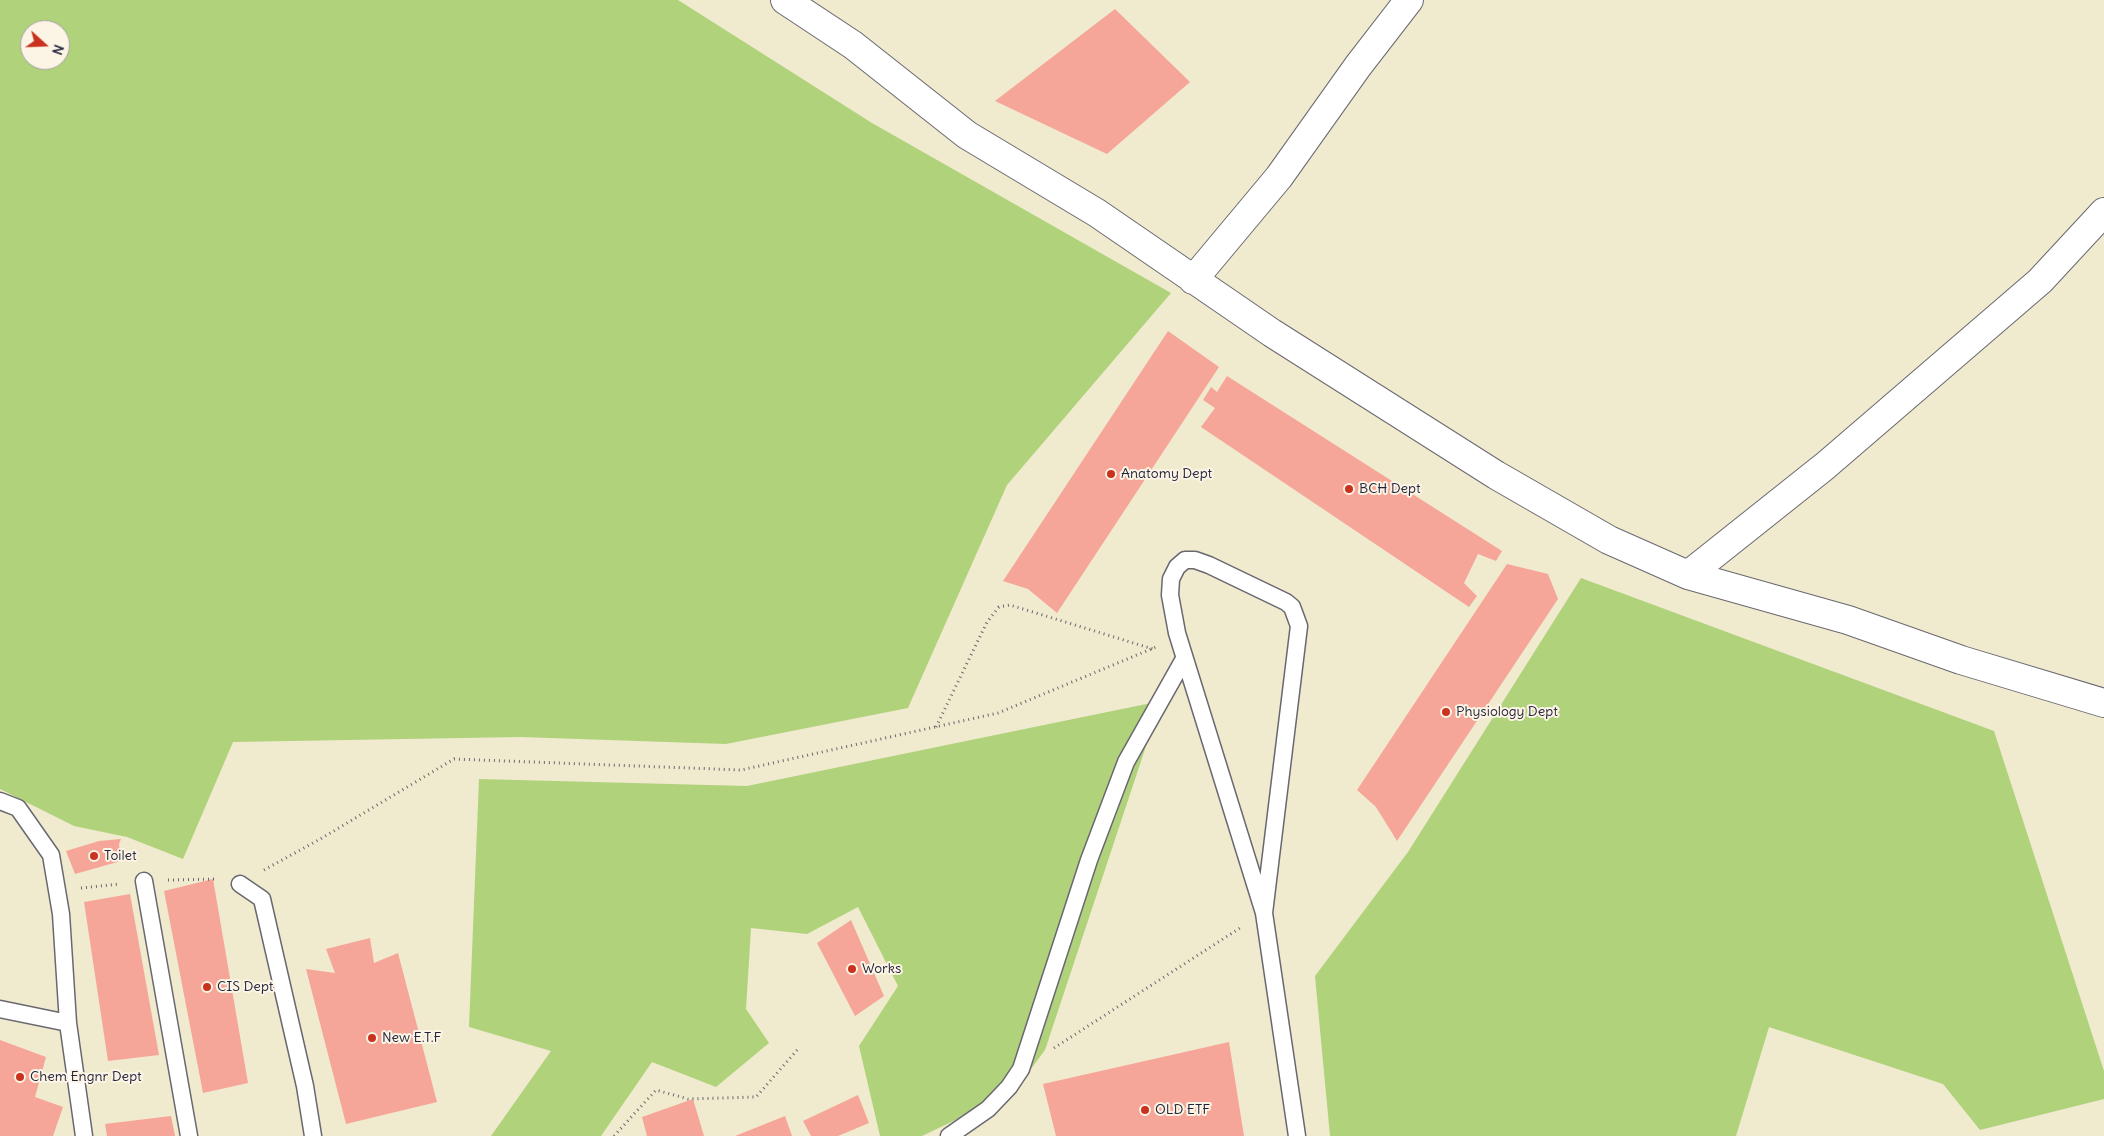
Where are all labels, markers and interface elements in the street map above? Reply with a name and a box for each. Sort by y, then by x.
north arrow [20,20,70,70]
text: N [48,42,68,57]
place label: Anatomy Dept [1121,466,1212,482]
marker: Anatomy Dept [1105,468,1117,480]
place label: BCH Dept [1359,481,1421,497]
marker: BCH Dept [1343,483,1355,495]
place label: Physiology Dept [1456,704,1558,720]
marker: Physiology Dept [1440,706,1452,718]
place label: Toilet [104,848,137,864]
marker: Toilet [88,850,100,862]
place label: Works [862,961,901,977]
marker: Works [846,963,858,975]
place label: CIS Dept [217,979,274,995]
marker: CIS Dept [201,981,213,993]
place label: New E.T.F [382,1030,442,1046]
marker: New E.T.F [366,1032,378,1044]
place label: Chem Engnr Dept [30,1069,142,1085]
marker: Chem Engnr Dept [14,1071,26,1083]
place label: OLD ETF [1155,1102,1210,1118]
marker: OLD ETF [1139,1104,1151,1116]

